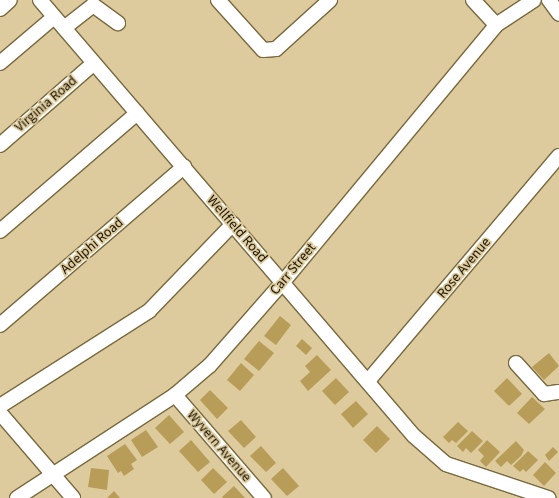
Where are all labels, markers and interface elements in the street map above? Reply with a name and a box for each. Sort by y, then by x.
street label: Virginia Road [11,72,81,136]
street label: Wellfield Road [203,192,271,266]
street label: Adelphi Road [57,214,127,278]
street label: Rose Avenue [434,234,494,302]
street label: Carr Street [266,240,320,298]
street label: Wyvern Avenue [183,407,255,485]

